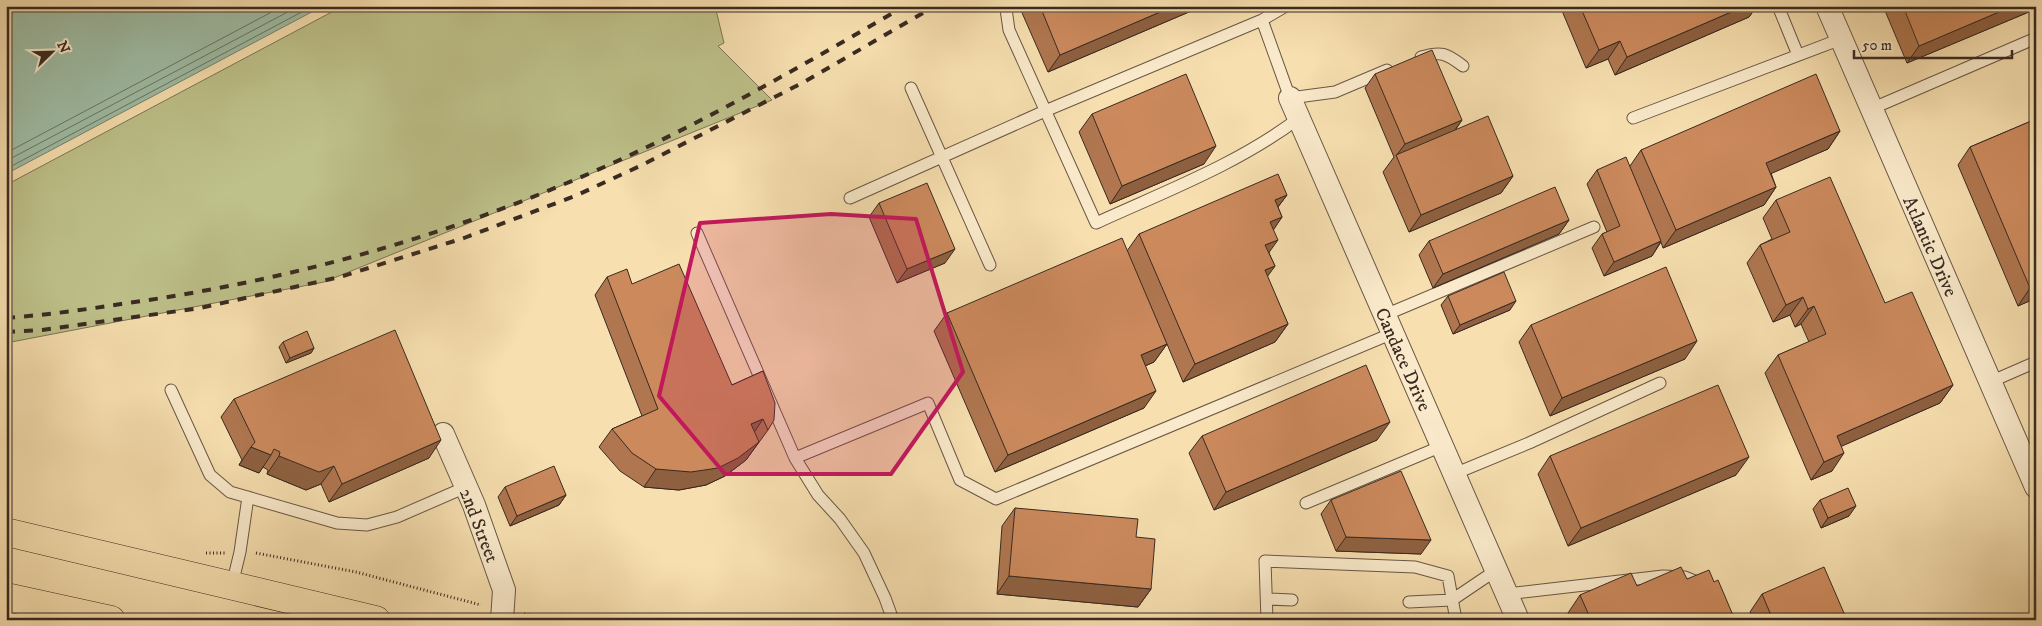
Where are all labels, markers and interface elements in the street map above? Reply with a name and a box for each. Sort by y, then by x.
north arrow [28,28,78,78]
scale bar [1854,28,2012,60]
text: 50 m [1862,36,1892,55]
text: N [53,39,74,57]
street label: Atlantic Drive [1897,193,1962,300]
street label: Candace Drive [1370,304,1436,415]
street label: 2nd Street [454,485,503,566]

